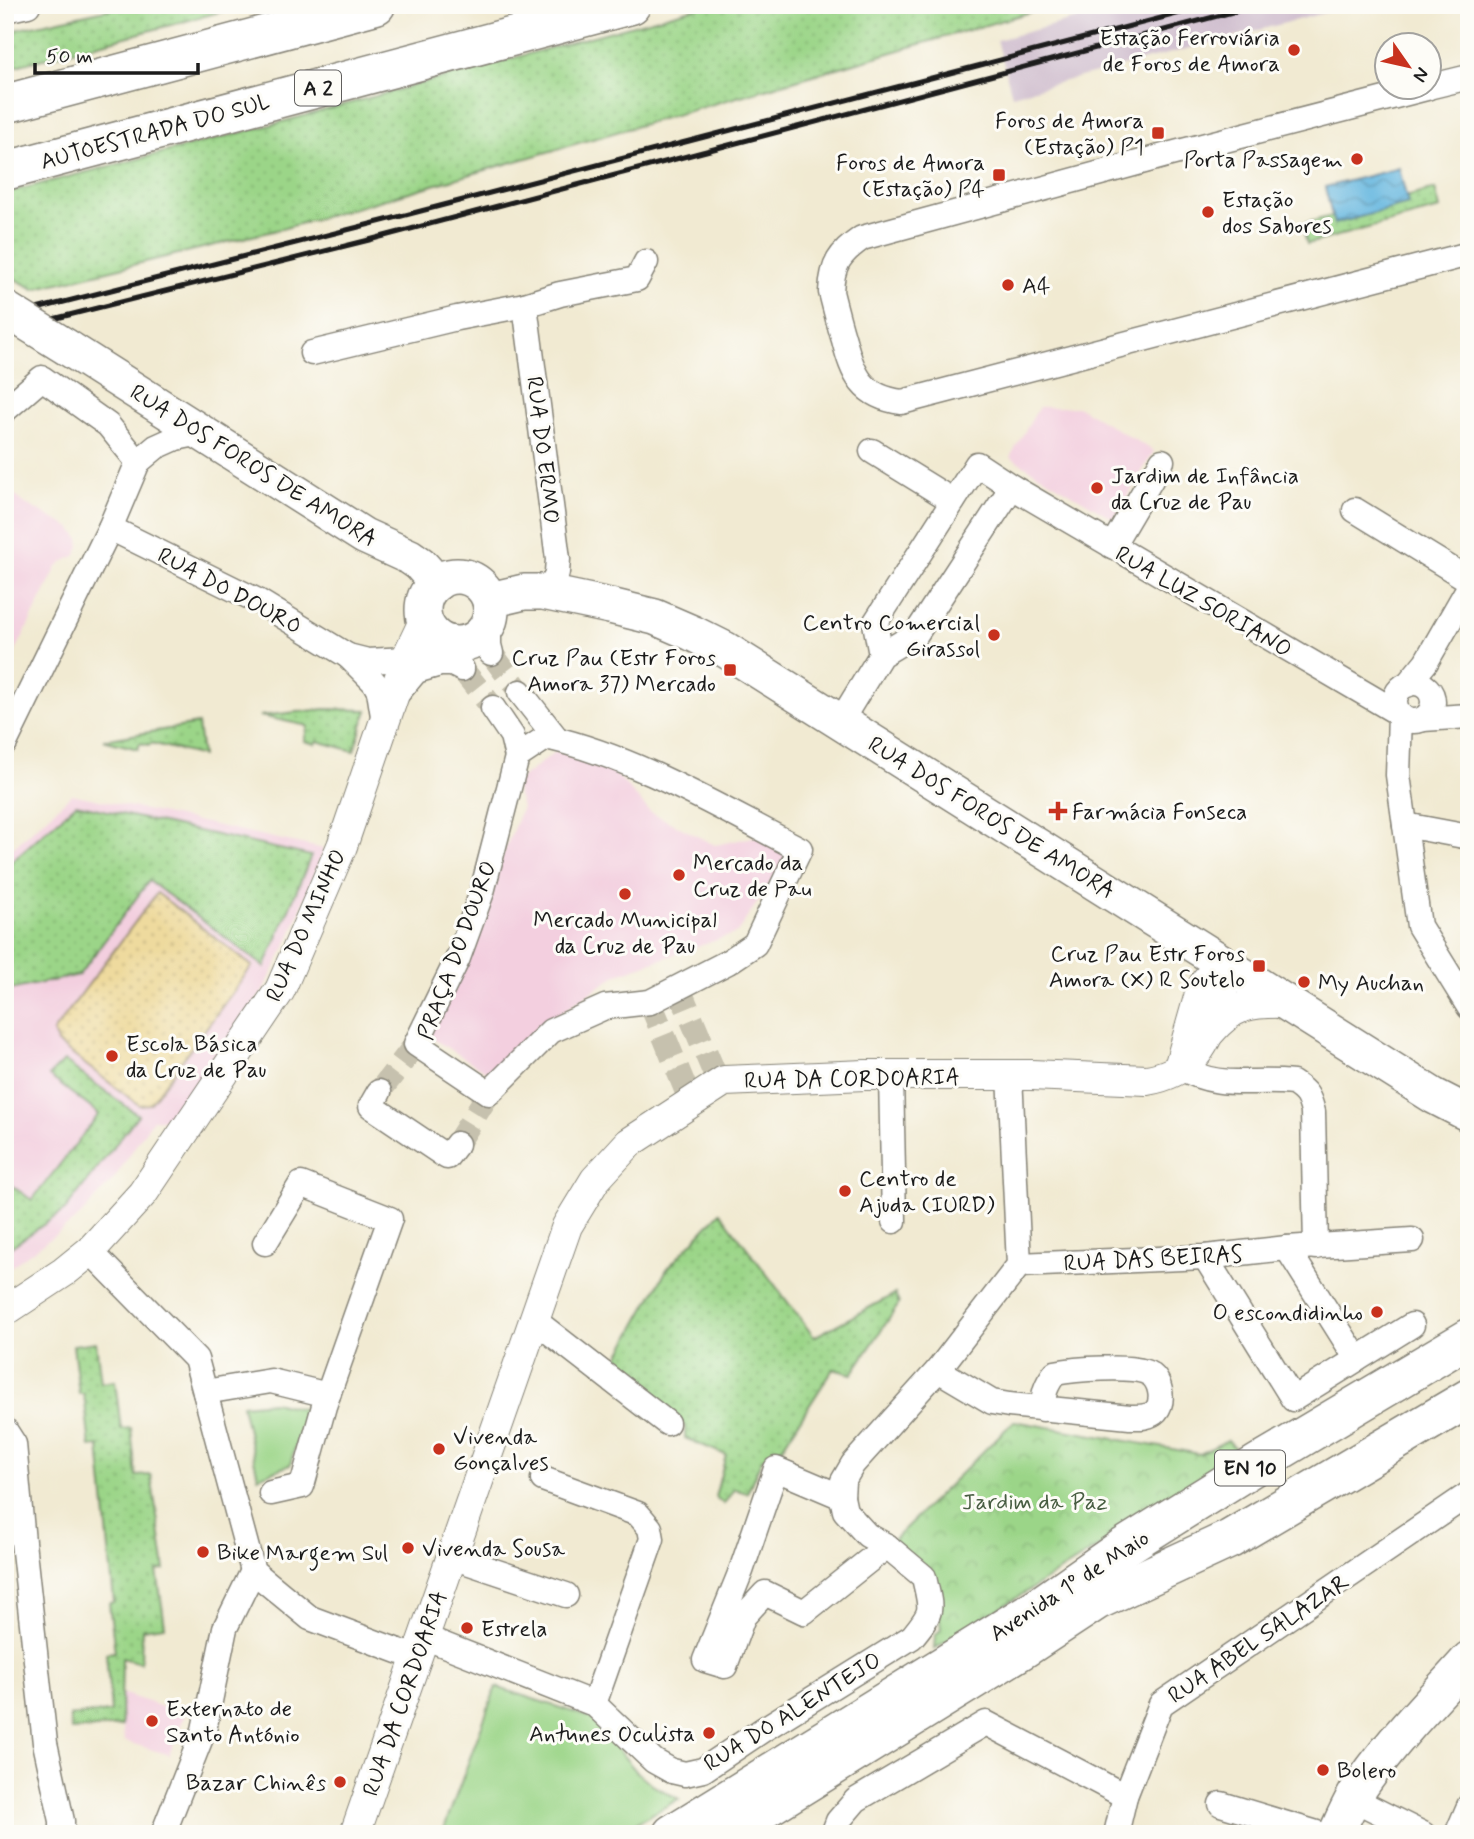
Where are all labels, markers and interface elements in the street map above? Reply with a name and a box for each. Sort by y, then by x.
place label: Estação Ferroviária de Foros de Amora [1099,24,1280,80]
scale bar [35,32,198,76]
north arrow [1372,32,1442,102]
marker: Estação Ferroviária de Foros de Amora [1286,42,1302,58]
text: 50 m [46,43,93,71]
text: N [1407,62,1435,87]
road number: A 2 [295,70,341,106]
street label: AUTOESTRADA DO SUL [37,88,274,178]
place label: Foros de Amora (Estação) P1 [995,107,1144,163]
marker: Foros de Amora (Estação) P1 [1150,125,1166,141]
place label: Porta Passagem [1184,146,1343,176]
place label: Foros de Amora (Estação) P4 [836,149,985,205]
marker: Porta Passagem [1349,151,1365,167]
marker: Foros de Amora (Estação) P4 [991,167,1007,183]
place label: Estação dos Sabores [1222,186,1332,242]
marker: Estação dos Sabores [1200,204,1216,220]
place label: A4 [1022,272,1050,302]
marker: A4 [1000,277,1016,293]
street label: RUA DO ERMO [518,375,566,526]
street label: RUA DOS FOROS DE AMORA [124,378,382,555]
place label: Jardim de Infância da Cruz de Pau [1111,462,1299,518]
marker: Jardim de Infância da Cruz de Pau [1089,480,1105,496]
street label: RUA LUZ SORIANO [1109,540,1297,666]
street label: RUA DO DOURO [152,541,306,642]
place label: Centro Comercial Girassol [802,609,980,665]
marker: Centro Comercial Girassol [986,627,1002,643]
place label: Cruz Pau (Estr Foros Amora 37) Mercado [512,644,716,700]
marker: Cruz Pau (Estr Foros Amora 37) Mercado [722,662,738,678]
street label: RUA DOS FOROS DE AMORA [862,730,1120,907]
place label: Farmácia Fonseca [1072,798,1247,828]
marker: Farmácia Fonseca [1050,803,1066,819]
street label: RUA DO MINHO [260,845,354,1007]
place label: Mercado da Cruz de Pau [693,849,812,905]
street label: PRAÇA DO DOURO [411,857,504,1045]
marker: Mercado da Cruz de Pau [671,867,687,883]
marker: Mercado Municipal da Cruz de Pau [617,886,633,902]
place label: Mercado Municipal da Cruz de Pau [533,906,717,962]
place label: Cruz Pau Estr Foros Amora (X) R Soutelo [1049,940,1245,996]
marker: Cruz Pau Estr Foros Amora (X) R Soutelo [1251,958,1267,974]
place label: My Auchan [1318,969,1424,999]
marker: My Auchan [1296,974,1312,990]
place label: Escola Básica da Cruz de Pau [126,1030,267,1086]
marker: Escola Básica da Cruz de Pau [104,1048,120,1064]
street label: RUA DA CORDOARIA [744,1063,960,1097]
place label: Centro de Ajuda (IURD) [859,1165,995,1221]
marker: Centro de Ajuda (IURD) [837,1183,853,1199]
street label: RUA DAS BEIRAS [1063,1240,1244,1280]
place label: O escondidinho [1212,1299,1363,1329]
marker: O escondidinho [1369,1304,1385,1320]
place label: Vivenda Gonçalves [453,1423,548,1479]
marker: Vivenda Gonçalves [431,1441,447,1457]
road number: EN 10 [1215,1450,1285,1486]
park label: Jardim da Paz [962,1488,1108,1518]
street label: Avenida 1º de Maio [985,1524,1156,1649]
place label: Vivenda Sousa [422,1535,565,1565]
place label: Bike Margem Sul [217,1539,388,1571]
marker: Vivenda Sousa [400,1540,416,1556]
marker: Bike Margem Sul [195,1544,211,1560]
street label: RUA ABEL SALAZAR [1163,1568,1356,1711]
street label: RUA DA CORDOARIA [357,1587,455,1800]
place label: Estrela [481,1615,548,1645]
marker: Estrela [459,1620,475,1636]
street label: RUA DO ALENTEJO [699,1646,887,1779]
place label: Externato de Santo António [166,1695,300,1751]
marker: Externato de Santo António [144,1713,160,1729]
place label: Antunes Oculista [529,1720,695,1750]
marker: Antunes Oculista [701,1725,717,1741]
place label: Bolero [1337,1757,1396,1787]
marker: Bolero [1315,1762,1331,1778]
place label: Bazar Chinês [186,1769,326,1799]
marker: Bazar Chinês [332,1774,348,1790]

